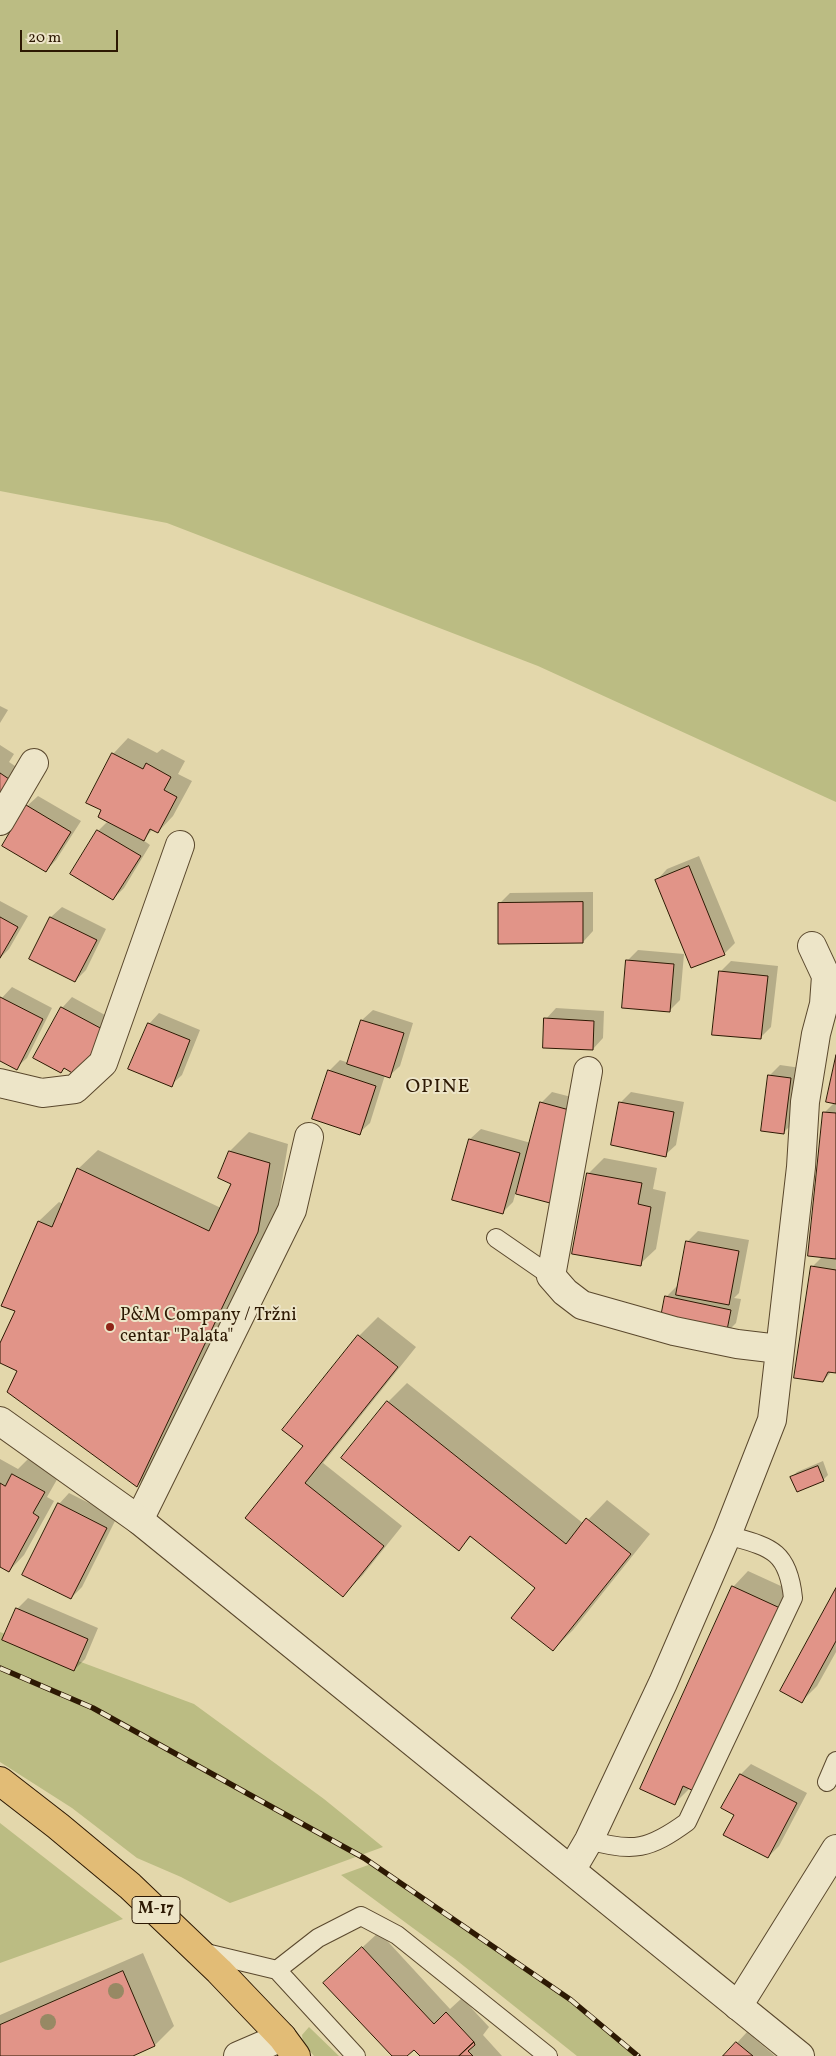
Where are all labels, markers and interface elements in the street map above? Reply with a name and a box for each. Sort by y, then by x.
scale bar [22,20,120,52]
text: 20 m [28,28,61,49]
district label: OPINE [405,1076,471,1100]
place label: P&M Company / Tržni centar "Palata" [120,1306,297,1348]
marker: P&M Company / Tržni centar "Palata" [104,1321,116,1333]
road number: M-17 [132,1896,180,1924]

